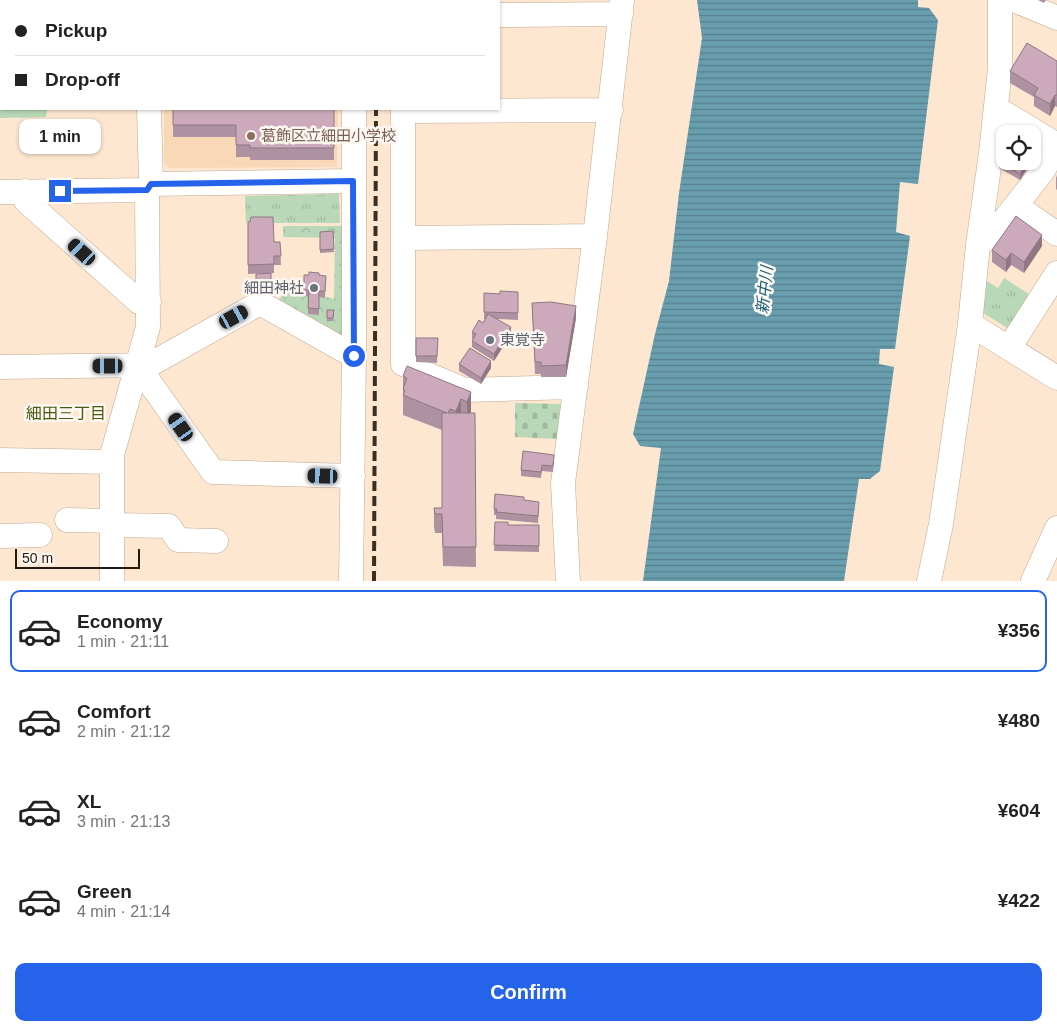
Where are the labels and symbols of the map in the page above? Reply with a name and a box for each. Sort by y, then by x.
callout: 1 min [19,119,101,154]
place label: 葛飾区立細田小学校 [261,127,396,144]
marker: 葛飾区立細田小学校 [245,130,257,142]
route end [49,180,71,202]
car [65,236,98,268]
water label: 新中川 [754,263,776,315]
place label: 細田神社 [244,279,304,296]
marker: 細田神社 [308,282,320,294]
car [217,303,250,331]
place label: 東覚寺 [500,331,545,348]
marker: 東覚寺 [484,334,496,346]
route start [343,345,365,367]
car [93,359,123,374]
district label: 細田三丁目 [26,405,106,422]
car [166,410,195,444]
car [307,468,338,484]
scale bar [15,546,140,569]

